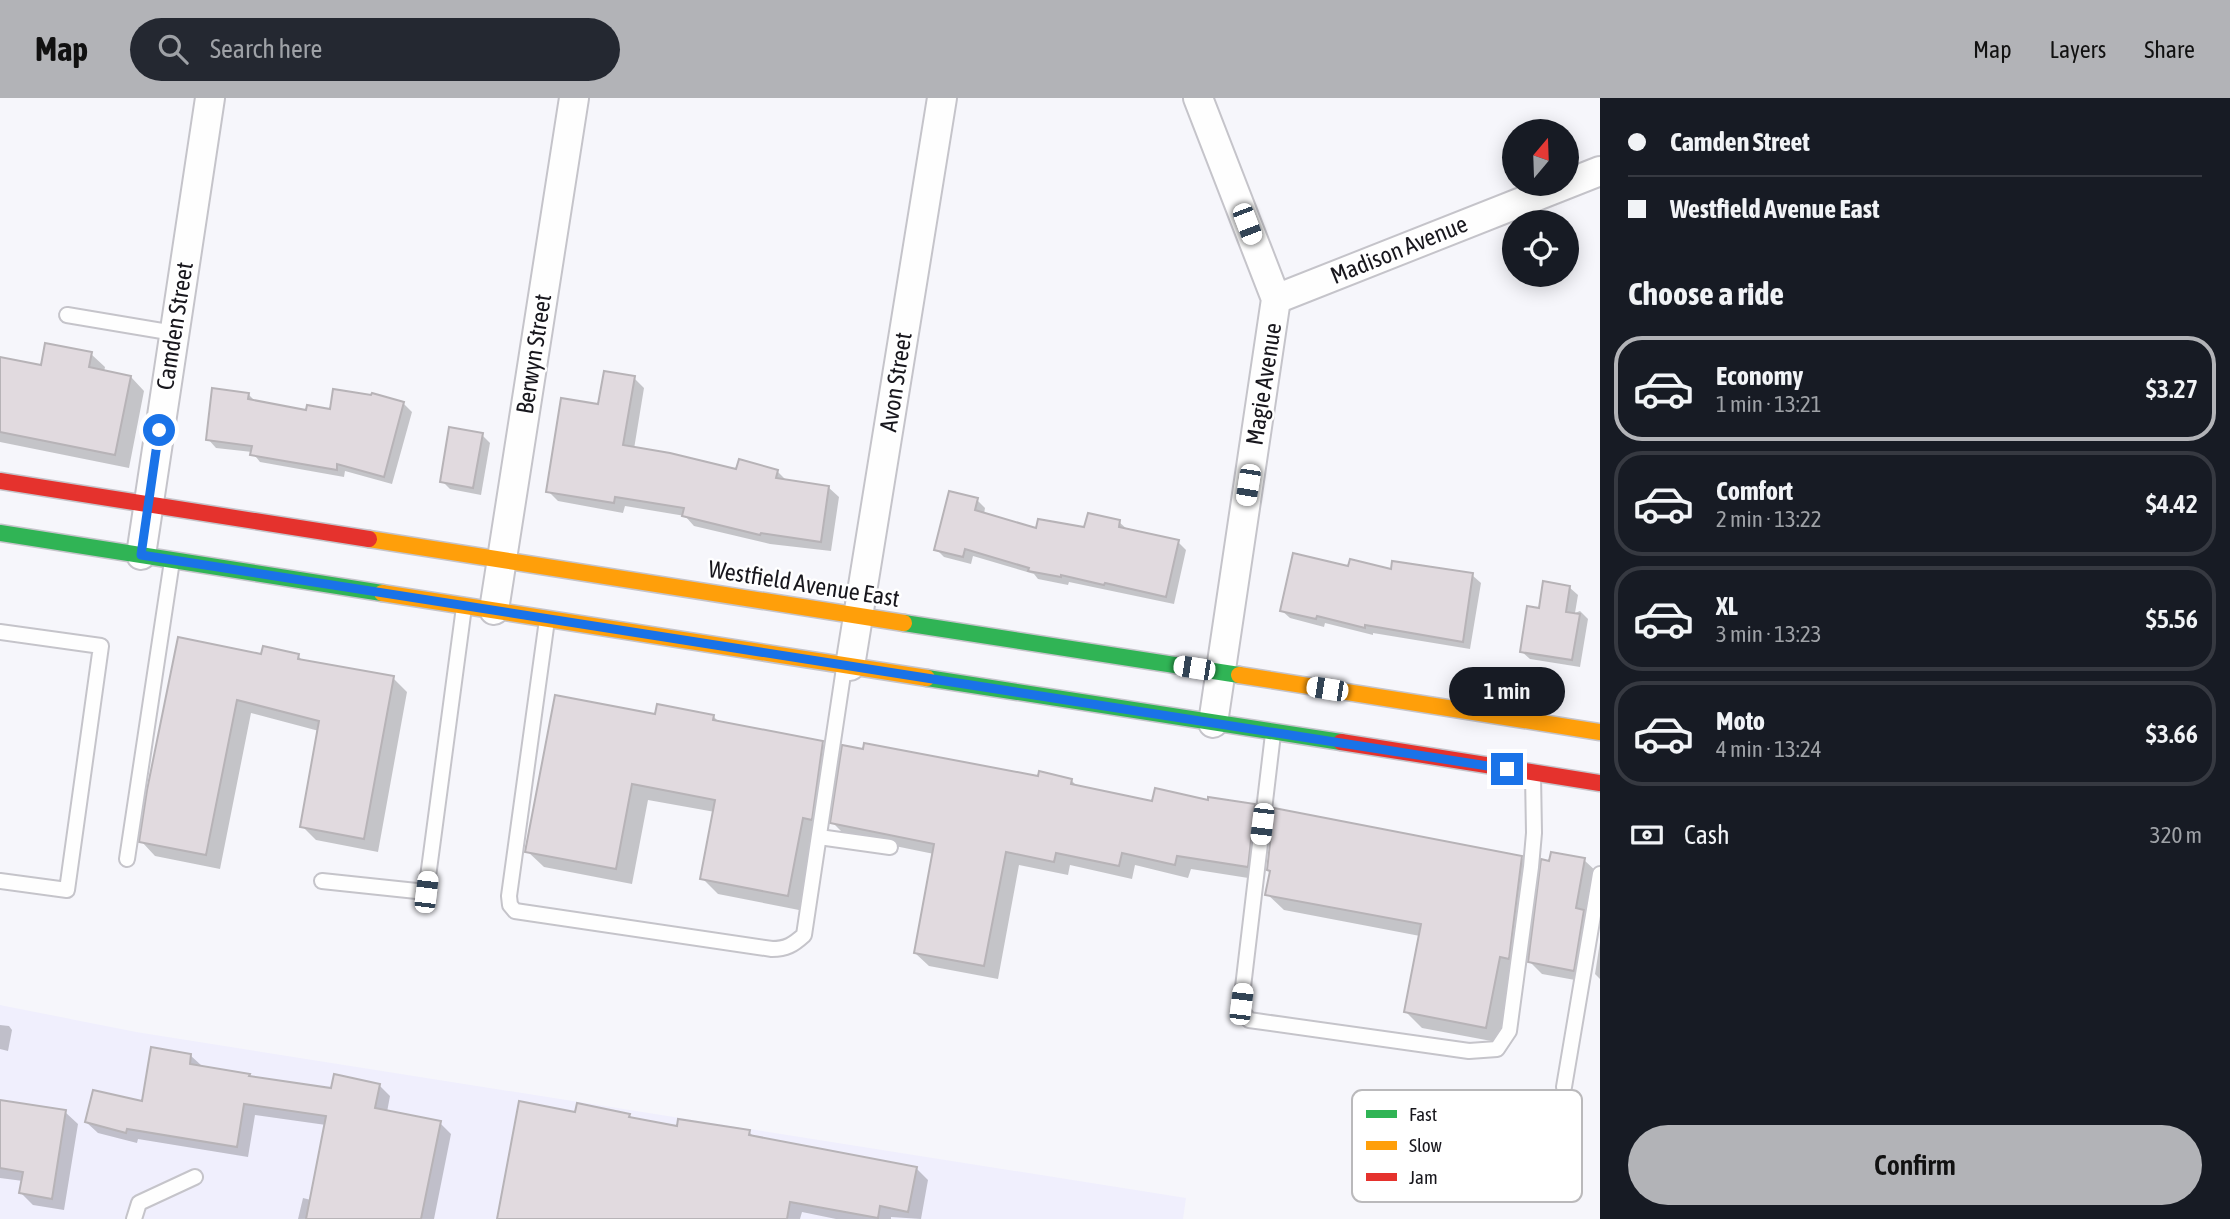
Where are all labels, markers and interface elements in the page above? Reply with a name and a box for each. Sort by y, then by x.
search box [130,18,620,81]
text: Map [35,30,88,68]
icon: search [154,30,192,68]
text: Search here [210,34,322,64]
text: Map [1973,36,2012,63]
text: Layers [2050,36,2106,63]
text: Share [2144,36,2195,63]
north arrow [1502,119,1578,196]
map controls [1502,119,1579,287]
text: Camden Street [1670,127,1810,157]
text: Westfield Avenue East [1670,194,1879,224]
car [1230,201,1265,247]
street label: Madison Avenue [1326,210,1471,289]
button: locate [1502,210,1579,287]
street label: Camden Street [151,260,198,392]
text: Choose a ride [1628,275,1784,312]
street label: Berwyn Street [511,292,556,416]
street label: Magie Avenue [1240,321,1287,447]
street label: Avon Street [874,330,917,434]
icon: car [1632,357,1695,420]
text: Economy [1716,361,1803,391]
text: $3.27 [2146,374,2198,404]
text: 1 min · 13:21 [1716,391,1822,417]
route start [143,414,175,446]
car [1235,463,1262,507]
icon: car [1632,472,1695,535]
text: Comfort [1716,476,1793,506]
text: $4.42 [2146,489,2198,519]
text: 2 min · 13:22 [1716,506,1822,532]
street label: Westfield Avenue East [707,555,902,612]
icon: car [1632,587,1695,650]
text: XL [1716,591,1738,621]
text: $5.56 [2146,604,2198,634]
text: 3 min · 13:23 [1716,621,1822,647]
car [1172,654,1217,682]
callout: 1 min [1449,668,1565,716]
car [1305,675,1350,703]
text: 1 min [1484,678,1530,704]
icon: car [1632,702,1695,765]
text: Moto [1716,706,1765,736]
text: $3.66 [2146,719,2198,749]
text: 4 min · 13:24 [1716,736,1822,762]
route end [1491,753,1523,785]
car [1250,802,1275,846]
icon: cash [1628,816,1666,854]
text: Cash [1684,820,1730,850]
text: 320 m [2150,822,2202,848]
car [414,870,439,914]
car [1229,982,1254,1026]
legend [1352,1090,1582,1202]
text: Fast [1409,1103,1437,1125]
button: Confirm [1628,1125,2202,1205]
text: Slow [1409,1134,1443,1156]
text: Jam [1409,1166,1438,1188]

